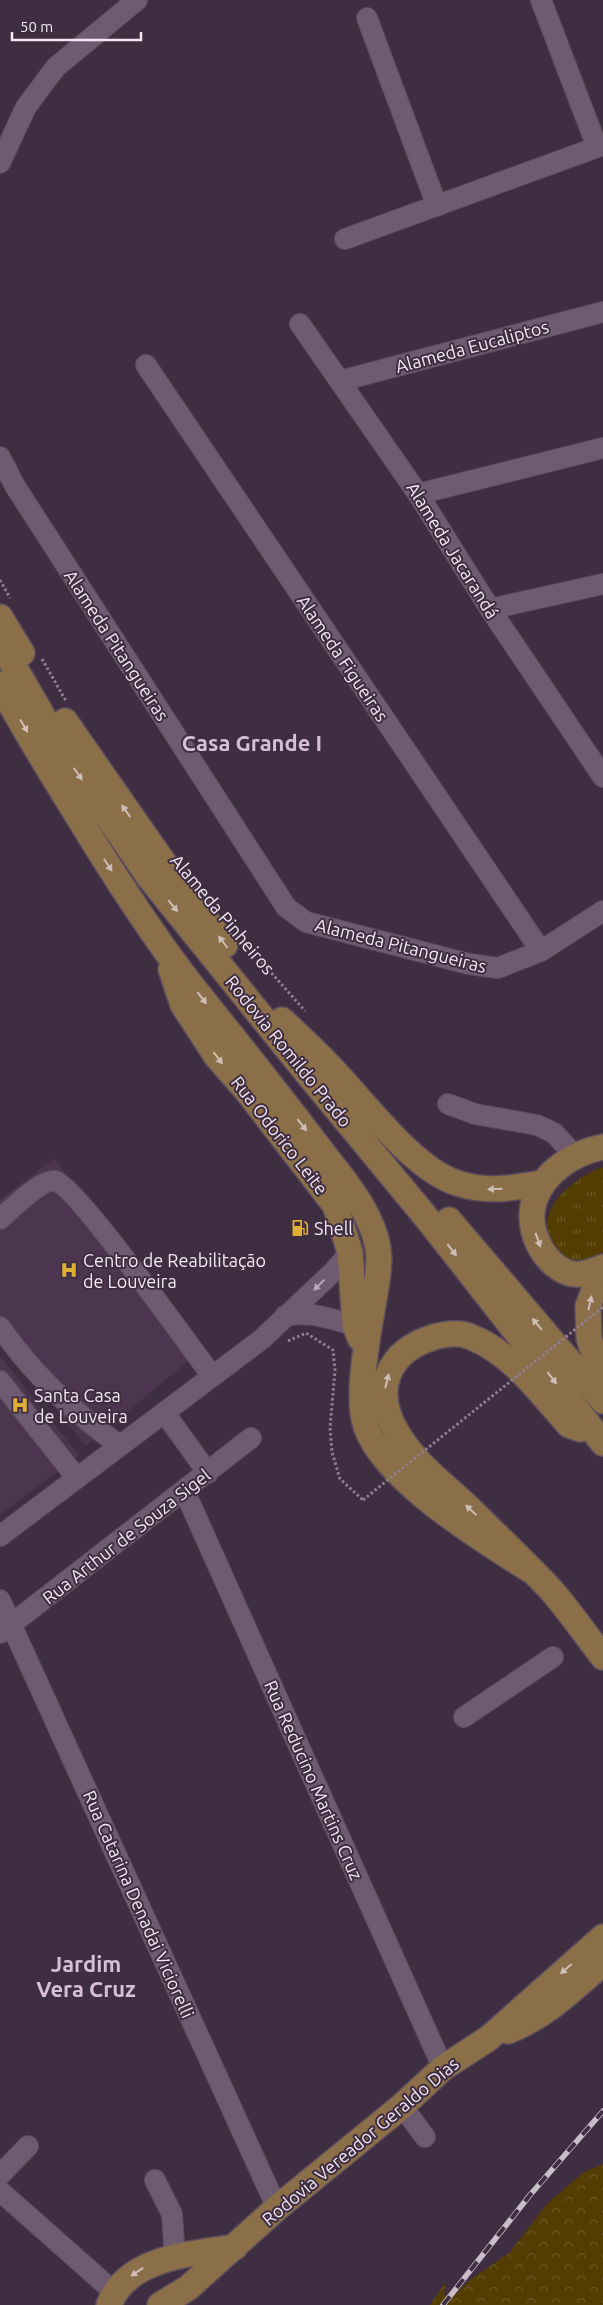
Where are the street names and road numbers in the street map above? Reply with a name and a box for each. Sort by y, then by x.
street label: Alameda Eucaliptos [393,316,551,376]
street label: Alameda Jacarandá [403,478,503,622]
street label: Alameda Pitangueiras [61,566,173,724]
street label: Alameda Figueiras [293,591,393,725]
street label: Alameda Pinheiros [167,850,279,978]
street label: Alameda Pitangueiras [313,914,489,976]
street label: Rodovia Romildo Prado [222,971,356,1131]
street label: Rua Odorico Leite [228,1072,332,1198]
street label: Rua Arthur de Souza Sigel [38,1464,214,1608]
street label: Rua Reducino Martins Cruz [261,1677,367,1883]
street label: Rua Catarina Denadai Viciorelli [80,1787,198,2021]
street label: Rodovia Vereador Geraldo Dias [258,2053,462,2229]

